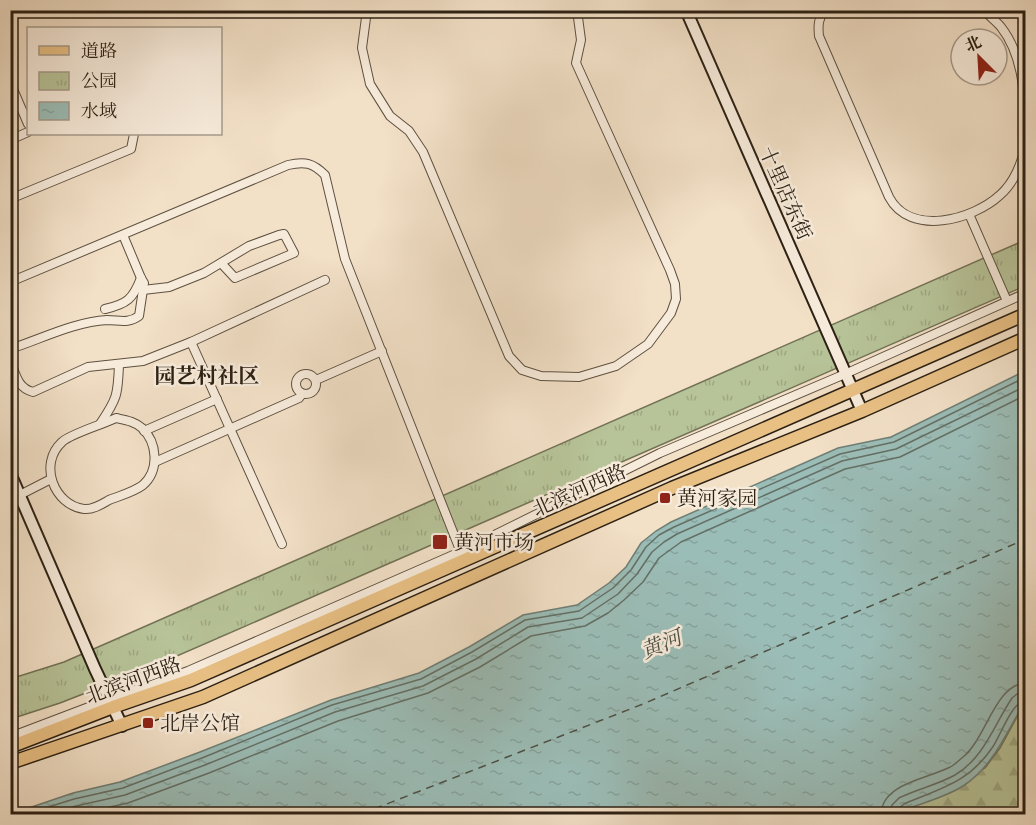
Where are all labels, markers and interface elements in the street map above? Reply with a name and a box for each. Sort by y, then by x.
legend [27,27,222,135]
north arrow [949,27,1009,87]
text: 北 [962,31,985,57]
text: 道路 [81,39,117,62]
text: 公园 [81,69,117,92]
text: 水域 [81,99,117,122]
street label: 十里店东街 [754,142,818,244]
district label: 园艺村社区 [155,362,260,389]
street label: 北滨河西路 [528,458,630,522]
place label: 黄河家园 [677,485,757,511]
marker: 黄河家园 [658,491,672,505]
place label: 黄河市场 [454,529,534,555]
marker: 黄河市场 [431,533,449,551]
water label: 黄河 [636,622,689,665]
street label: 北滨河西路 [82,651,184,709]
place label: 北岸公馆 [160,710,240,736]
marker: 北岸公馆 [141,716,155,730]

